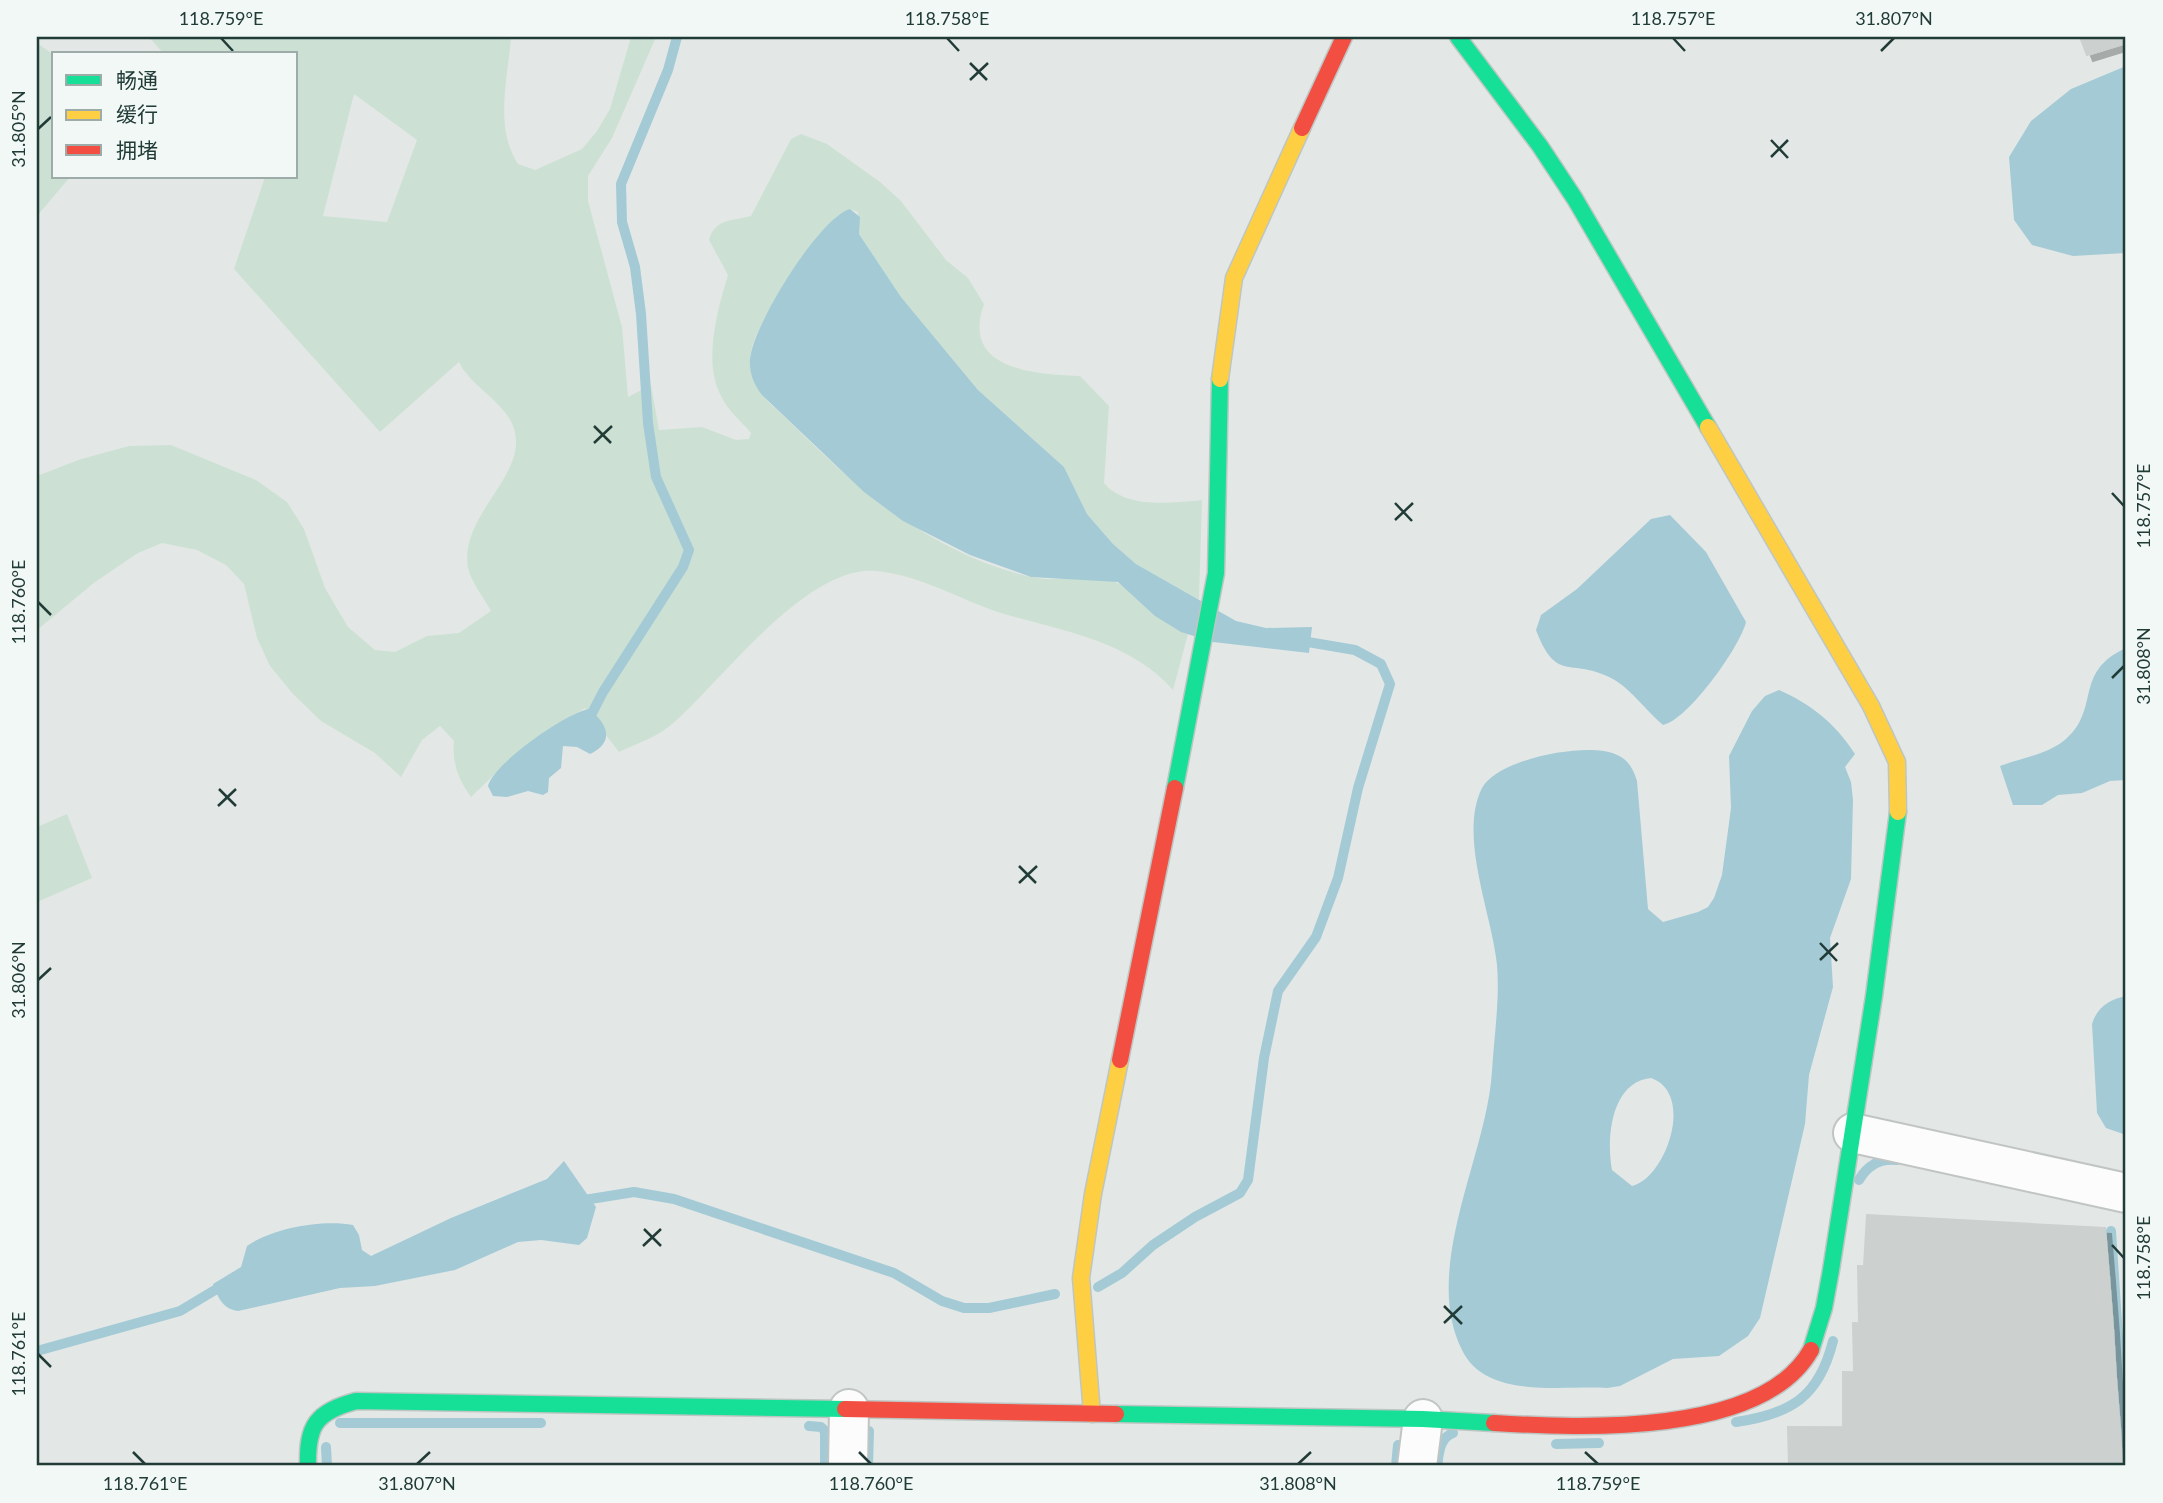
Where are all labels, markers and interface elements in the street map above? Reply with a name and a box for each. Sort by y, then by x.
text: 118.759°E [179,7,263,29]
text: 118.758°E [905,7,989,29]
text: 118.757°E [1631,7,1715,29]
text: 31.807°N [1855,7,1933,29]
legend [52,52,298,178]
text: 畅通 [116,67,158,92]
text: 31.805°N [7,90,29,168]
text: 缓行 [116,101,158,126]
text: 拥堵 [116,137,158,162]
text: 118.757°E [2132,464,2154,548]
text: 118.760°E [7,560,29,644]
text: 31.808°N [2132,627,2154,705]
text: 31.806°N [7,941,29,1019]
text: 118.758°E [2132,1216,2154,1300]
text: 118.761°E [7,1312,29,1396]
text: 118.761°E [103,1472,187,1494]
text: 31.807°N [378,1472,456,1494]
text: 118.760°E [829,1472,913,1494]
text: 31.808°N [1259,1472,1337,1494]
text: 118.759°E [1556,1472,1640,1494]

